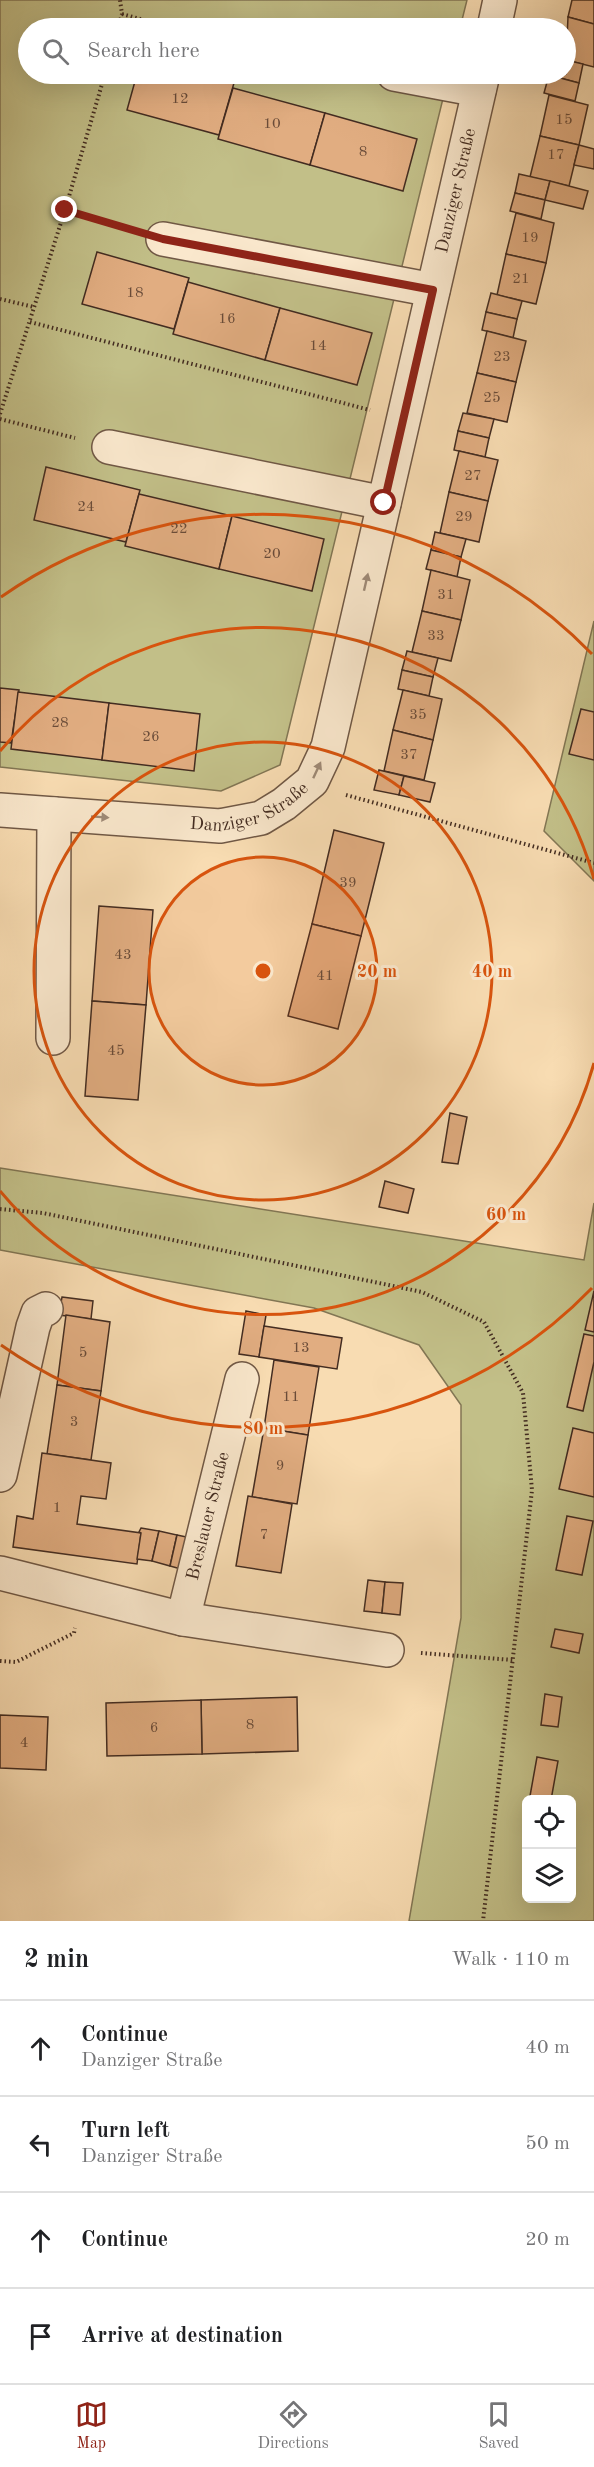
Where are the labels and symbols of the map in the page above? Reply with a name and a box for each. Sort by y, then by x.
house number: 12 [171,92,189,107]
house number: 15 [555,113,573,128]
house number: 10 [263,117,281,132]
street label: Danziger Straße [433,127,479,255]
house number: 8 [359,145,367,160]
house number: 17 [547,148,565,163]
route end [51,196,77,222]
house number: 19 [521,231,539,246]
house number: 21 [512,272,530,287]
house number: 18 [126,286,144,301]
house number: 16 [218,312,236,327]
house number: 14 [309,339,327,354]
house number: 23 [493,350,511,365]
house number: 25 [483,391,501,406]
house number: 27 [464,469,482,484]
route start [370,489,396,515]
house number: 24 [77,500,95,515]
house number: 29 [455,510,473,525]
house number: 22 [170,522,188,537]
house number: 20 [263,547,281,562]
one-way arrow [361,573,371,591]
house number: 31 [437,588,455,603]
house number: 33 [427,629,445,644]
house number: 35 [409,708,427,723]
house number: 28 [51,716,69,731]
house number: 26 [142,730,160,745]
house number: 37 [400,748,418,763]
one-way arrow [312,761,322,779]
street label: Danziger Straße [189,779,312,835]
one-way arrow [91,813,110,822]
house number: 39 [339,876,357,891]
house number: 43 [114,948,132,963]
centre of rings [253,961,273,981]
text: 20 m [357,963,397,981]
text: 40 m [472,963,512,981]
house number: 41 [316,969,334,984]
house number: 45 [107,1044,125,1059]
text: 60 m [486,1206,526,1224]
house number: 13 [292,1341,310,1356]
house number: 5 [79,1346,87,1361]
house number: 11 [282,1390,300,1405]
house number: 3 [70,1415,78,1430]
text: 80 m [243,1420,283,1438]
street label: Breslauer Straße [184,1450,233,1582]
house number: 9 [276,1459,284,1474]
house number: 1 [53,1501,61,1516]
house number: 7 [260,1528,268,1543]
house number: 8 [246,1718,254,1733]
house number: 6 [150,1721,158,1736]
house number: 4 [20,1736,28,1751]

